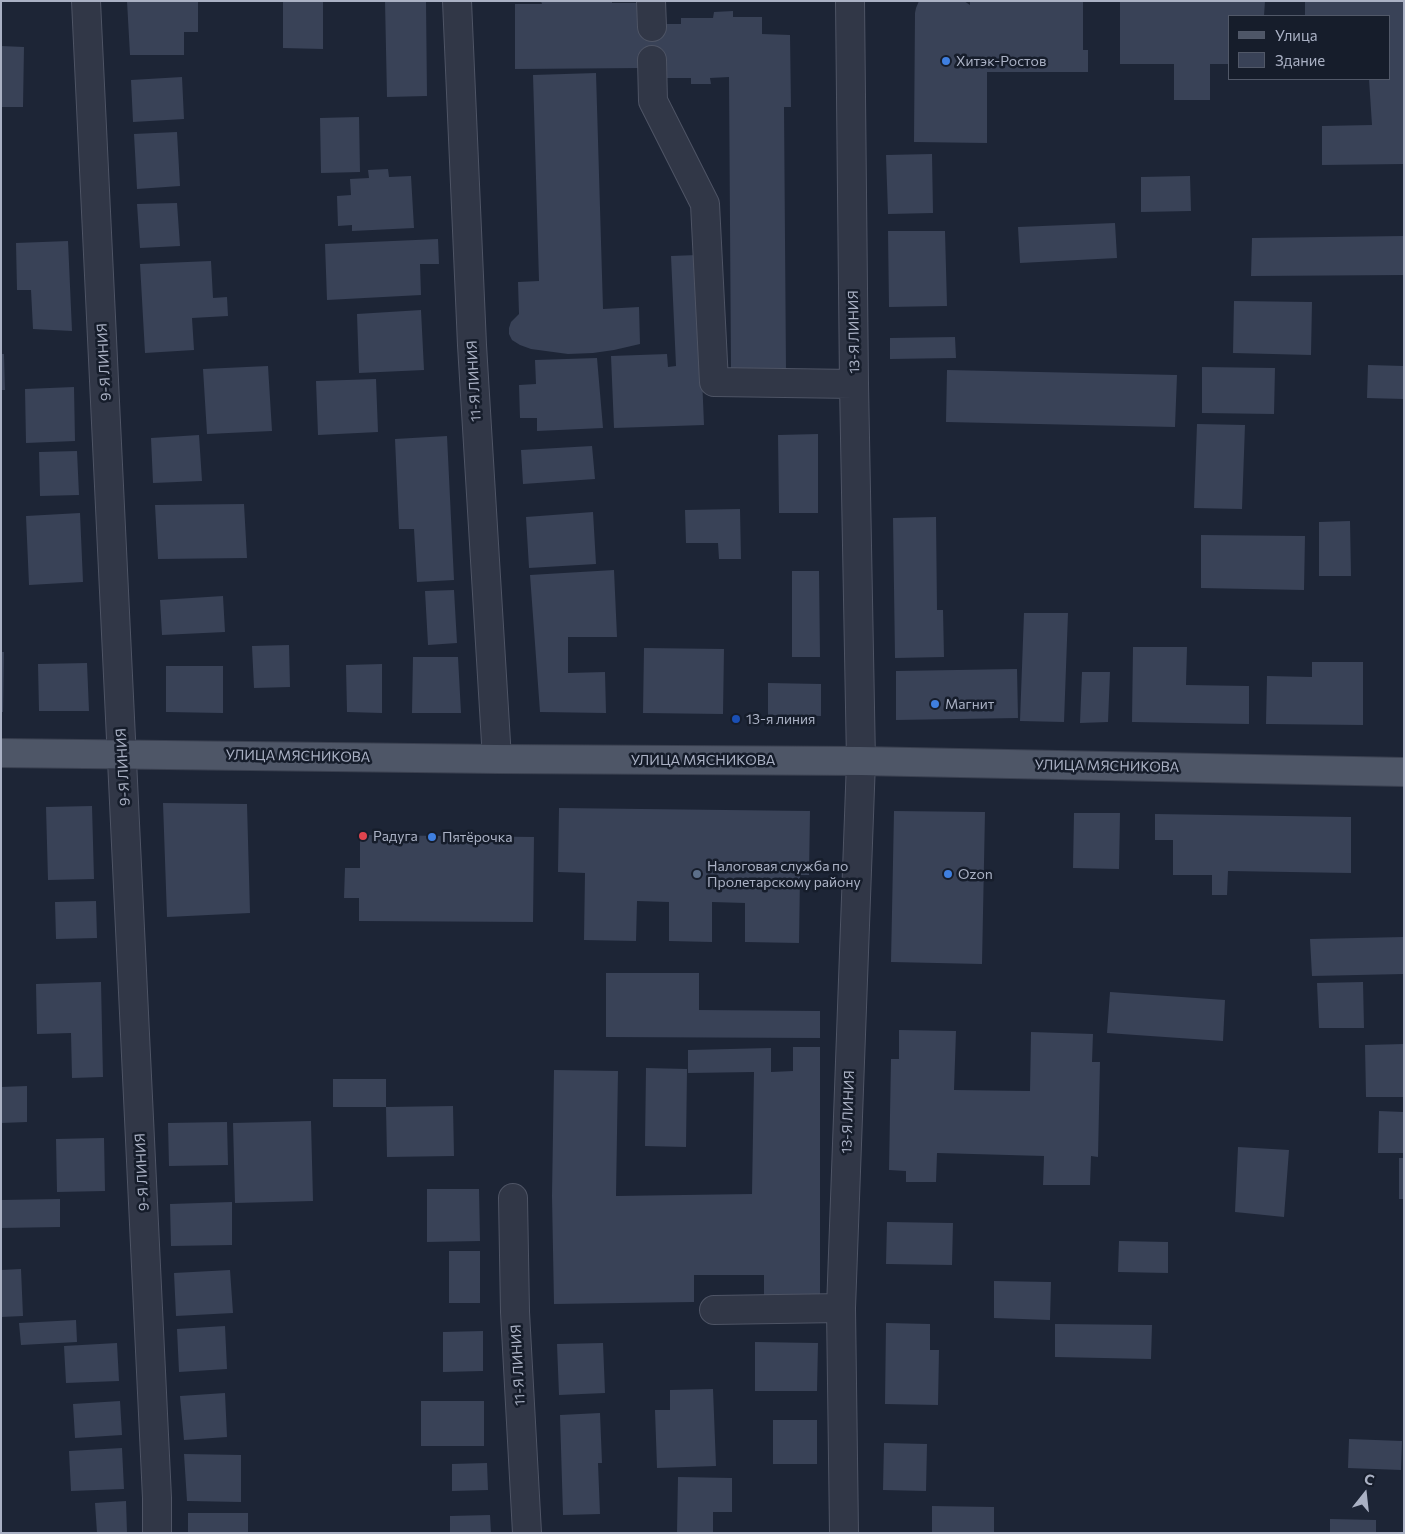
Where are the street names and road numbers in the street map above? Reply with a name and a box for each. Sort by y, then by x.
street label: 13-Я ЛИНИЯ [845,290,863,374]
street label: 9-Я ЛИНИЯ [94,323,114,401]
street label: 11-Я ЛИНИЯ [463,340,485,422]
street label: 9-Я ЛИНИЯ [113,728,133,806]
street label: УЛИЦА МЯСНИКОВА [226,746,370,766]
street label: УЛИЦА МЯСНИКОВА [631,752,775,768]
street label: УЛИЦА МЯСНИКОВА [1035,756,1179,776]
street label: 13-Я ЛИНИЯ [838,1070,858,1154]
street label: 9-Я ЛИНИЯ [132,1133,152,1211]
street label: 11-Я ЛИНИЯ [507,1324,529,1406]

